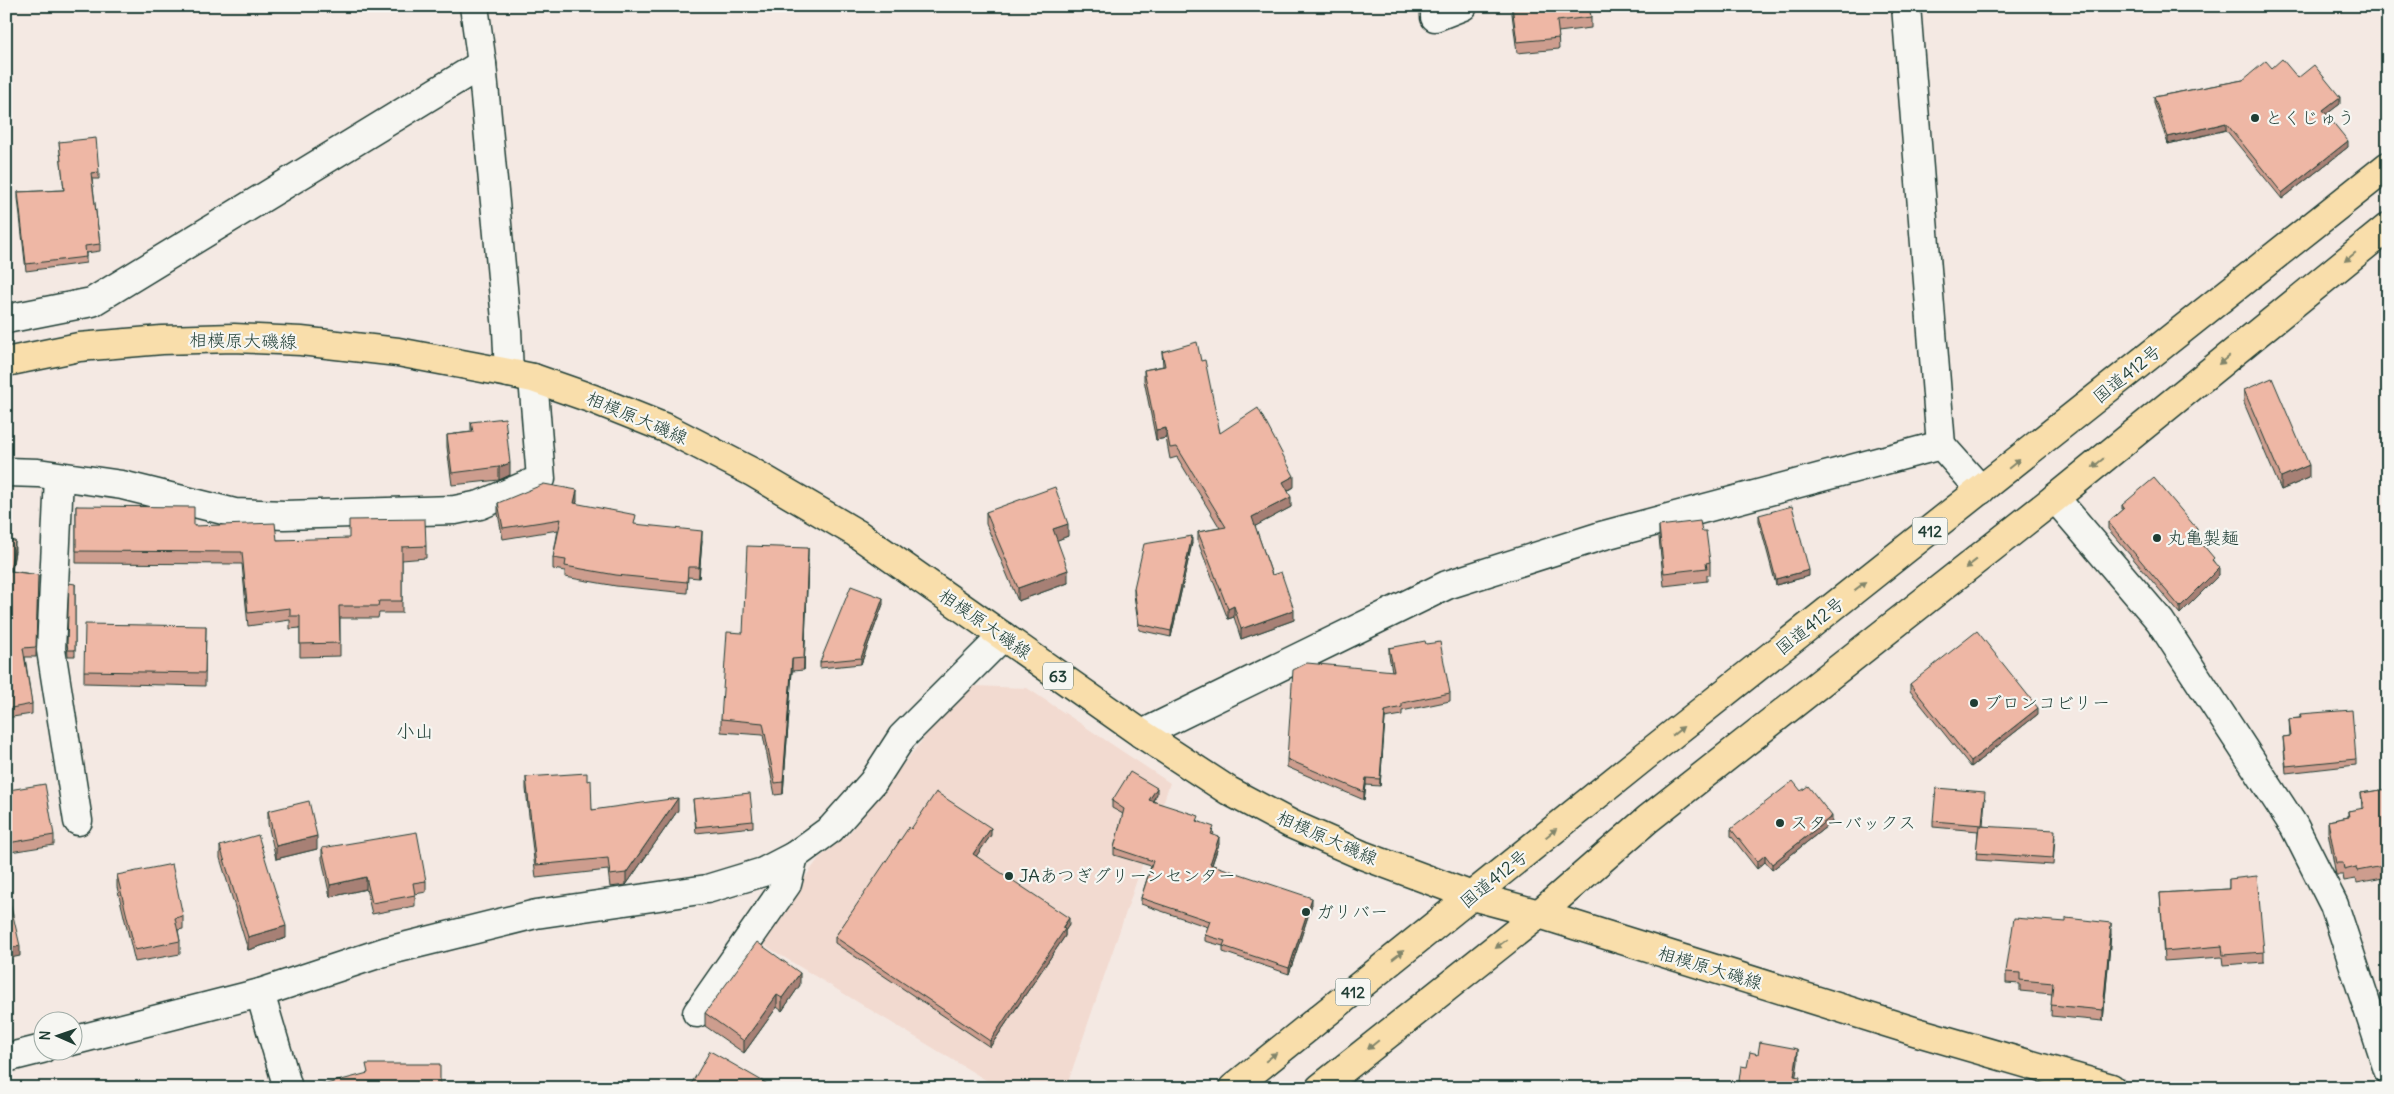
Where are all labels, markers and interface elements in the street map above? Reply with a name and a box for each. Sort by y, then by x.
place label: とくじゅう [2265,106,2355,129]
marker: とくじゅう [2249,112,2261,124]
one-way arrow [2344,252,2357,263]
street label: 相模原大磯線 [189,328,297,353]
street label: 国道412号 [2088,339,2165,408]
one-way arrow [2218,355,2231,366]
street label: 相模原大磯線 [583,386,691,449]
one-way arrow [2008,458,2021,469]
one-way arrow [2092,458,2105,469]
road number: 412 [1912,518,1948,544]
place label: 丸亀製麺 [2167,526,2239,549]
marker: 丸亀製麺 [2151,532,2163,544]
one-way arrow [1965,559,1978,570]
one-way arrow [1853,581,1866,592]
street label: 相模原大磯線 [934,583,1036,664]
street label: 国道412号 [1771,592,1849,660]
road number: 63 [1043,662,1073,689]
place label: ブロンコビリー [1984,691,2110,714]
marker: ブロンコビリー [1968,697,1980,709]
district label: 小山 [396,719,434,743]
one-way arrow [1671,726,1685,736]
street label: 相模原大磯線 [1273,805,1381,870]
place label: スターバックス [1790,811,1916,834]
marker: スターバックス [1774,817,1786,829]
one-way arrow [1544,828,1558,838]
street label: 国道412号 [1455,844,1532,913]
place label: JAあつぎグリーンセンター [1019,864,1236,887]
marker: JAあつぎグリーンセンター [1003,870,1015,882]
place label: ガリバー [1316,900,1388,923]
marker: ガリバー [1300,906,1312,918]
one-way arrow [1494,938,1507,949]
street label: 相模原大磯線 [1655,941,1765,994]
one-way arrow [1391,950,1404,961]
road number: 412 [1336,979,1370,1006]
north arrow [32,1012,82,1062]
text: N [36,1030,54,1041]
one-way arrow [1367,1040,1380,1051]
one-way arrow [1264,1052,1277,1063]

